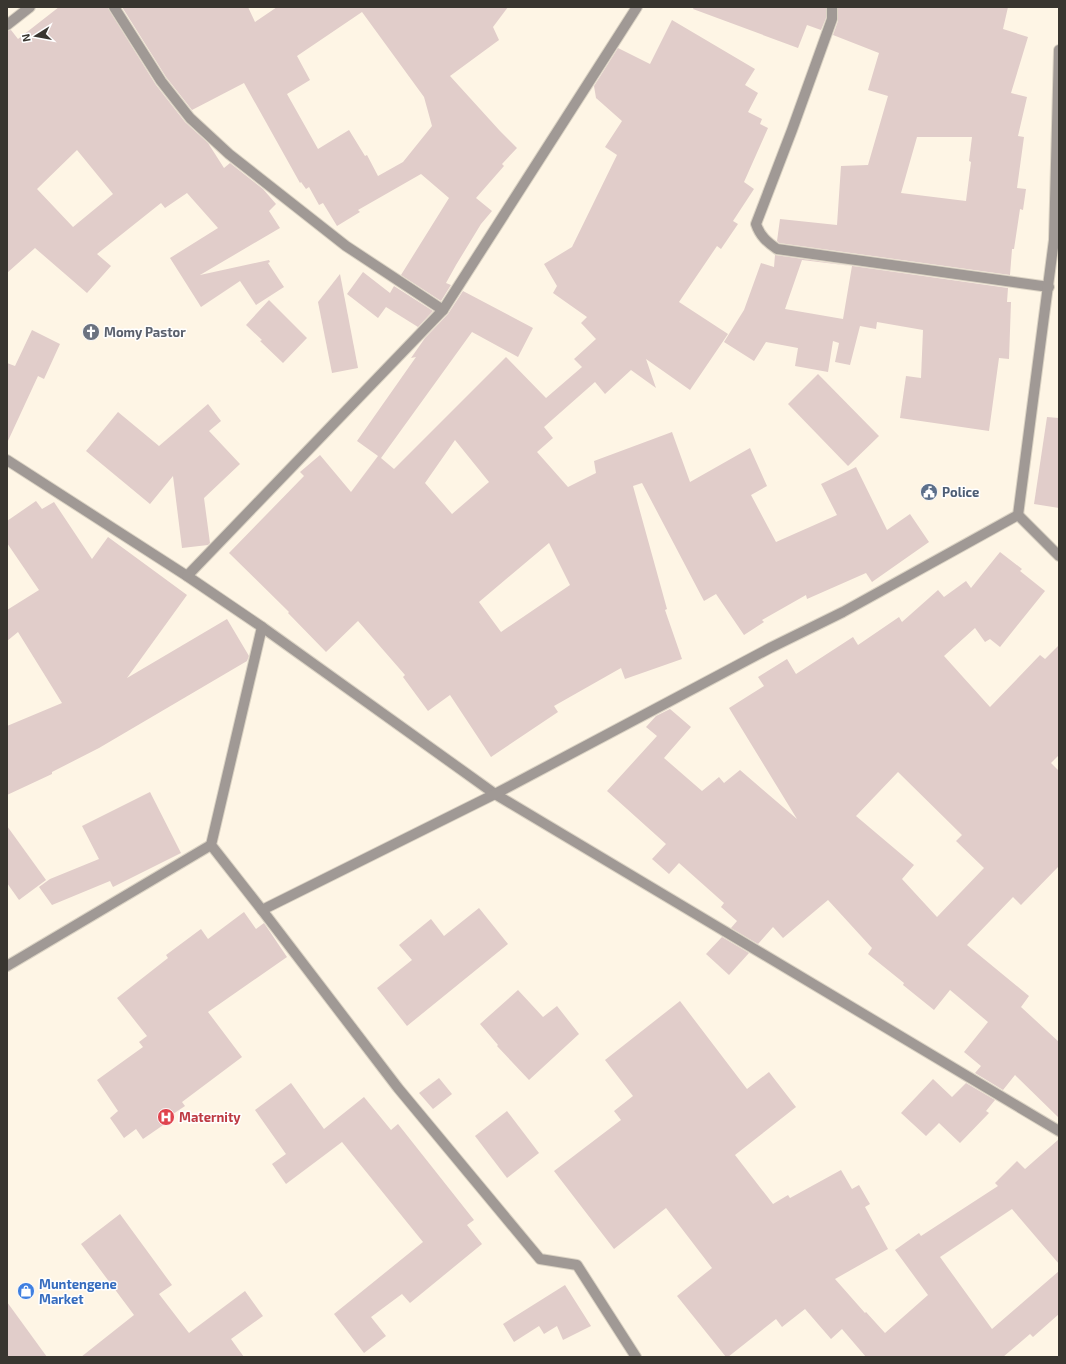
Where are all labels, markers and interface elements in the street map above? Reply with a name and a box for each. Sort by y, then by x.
north arrow [16,16,56,56]
text: N [19,33,33,43]
church icon: Momy Pastor [81,322,101,342]
place label: Momy Pastor [104,324,186,340]
public building icon: Police [919,482,939,502]
place label: Police [942,484,979,500]
hospital icon: Maternity [156,1107,176,1127]
place label: Maternity [179,1109,241,1125]
place label: Muntengene Market [39,1276,117,1307]
shop icon: Muntengene Market [16,1281,36,1301]

